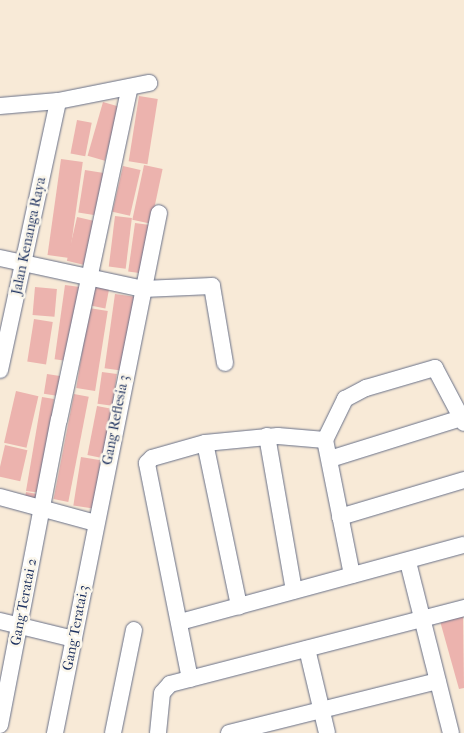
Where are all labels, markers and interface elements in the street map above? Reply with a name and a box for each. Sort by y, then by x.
street label: Jalan Kenanga Raya [8,176,50,296]
street label: Gang Reflesia 3 [99,374,133,466]
street label: Gang Teratai 2 [7,557,41,647]
street label: Gang Teratai.3 [59,584,93,672]

